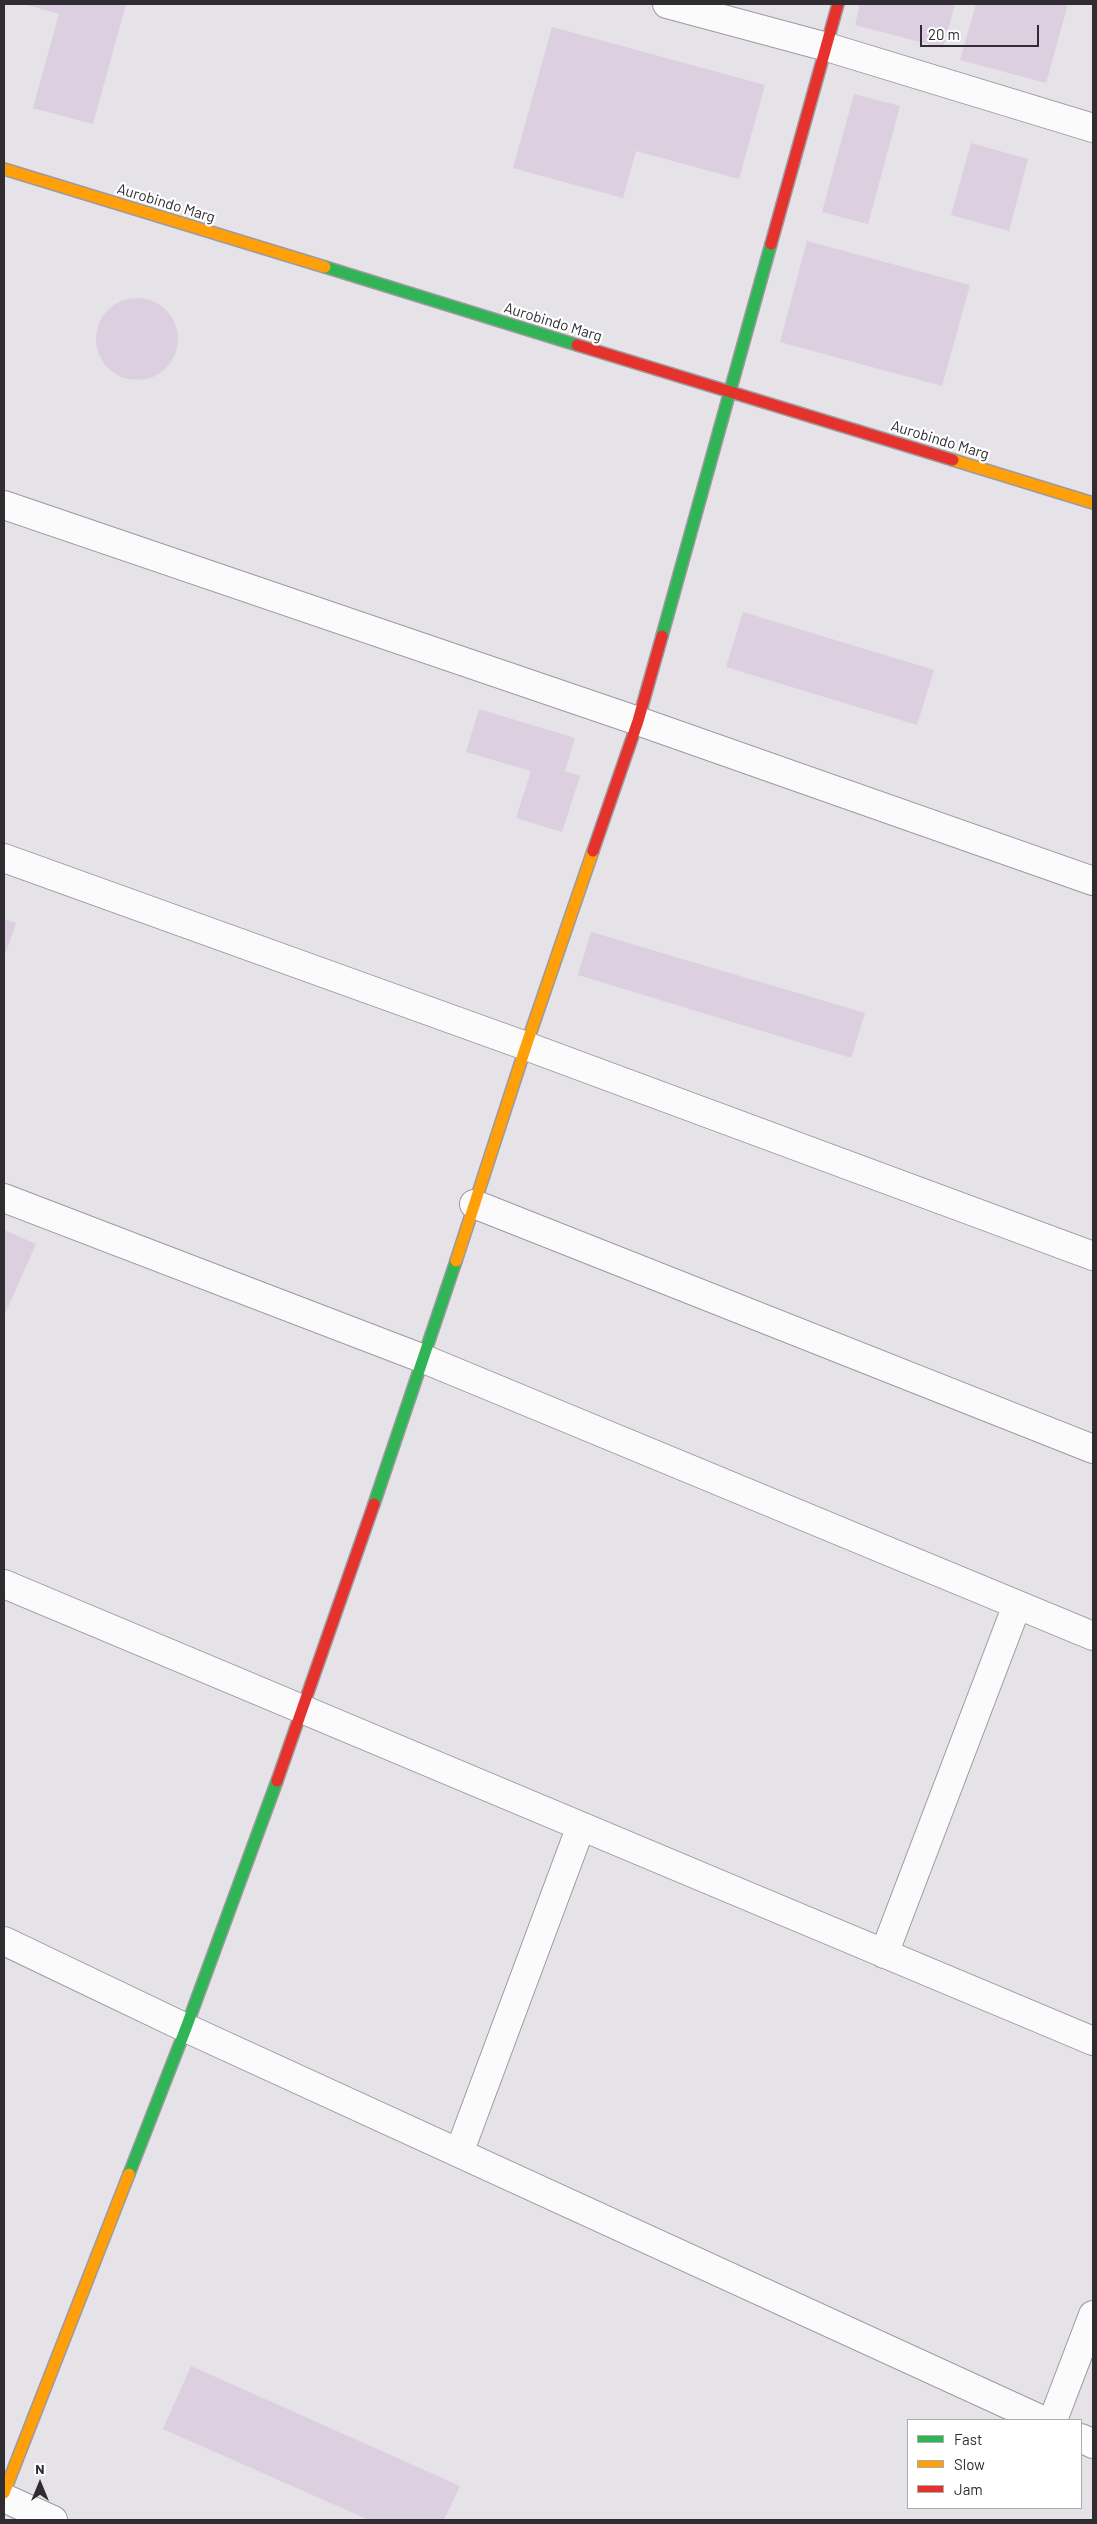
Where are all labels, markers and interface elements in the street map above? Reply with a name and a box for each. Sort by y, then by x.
scale bar [922,15,1041,47]
text: 20 m [928,25,960,43]
street label: Aurobindo Marg [115,180,217,226]
street label: Aurobindo Marg [502,299,604,345]
street label: Aurobindo Marg [889,417,991,463]
legend [907,2419,1082,2509]
text: Fast [954,2430,982,2448]
text: Slow [954,2455,985,2473]
north arrow [15,2459,65,2509]
text: N [35,2460,45,2477]
text: Jam [954,2480,983,2498]

